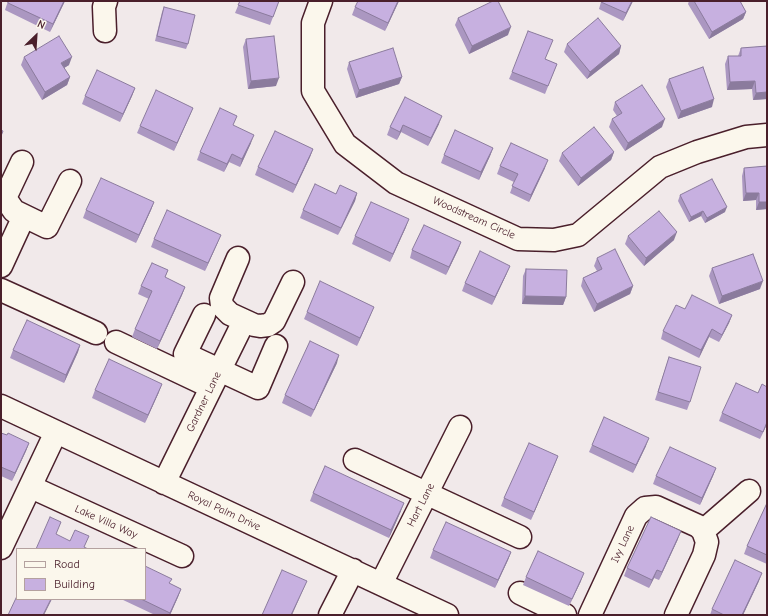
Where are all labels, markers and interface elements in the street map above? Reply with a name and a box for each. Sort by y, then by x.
north arrow [16,16,56,56]
text: N [35,17,47,32]
street label: Woodstream Circle [431,194,517,242]
street label: Gardner Lane [184,370,224,434]
street label: Hart Lane [404,481,438,529]
street label: Royal Palm Drive [185,488,263,534]
street label: Lake Villa Way [73,502,139,542]
street label: Ivy Lane [609,523,637,565]
legend [16,548,146,600]
text: Road [54,557,80,571]
text: Building [54,577,95,591]

